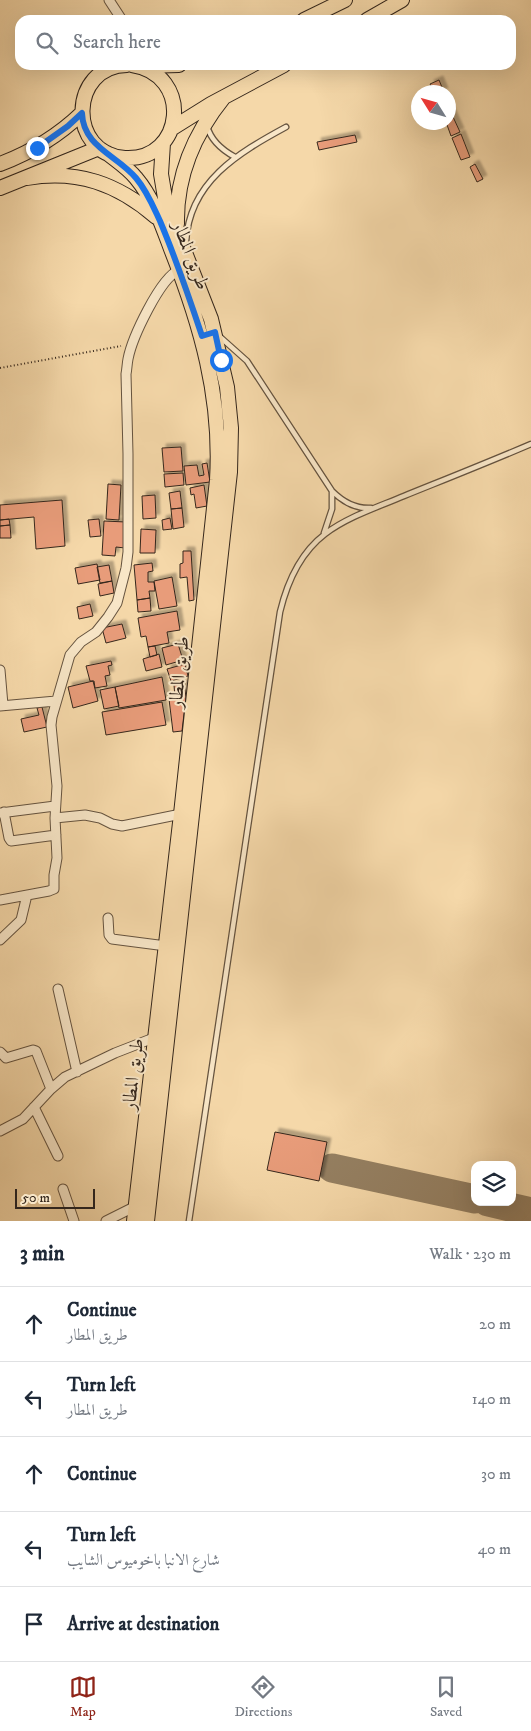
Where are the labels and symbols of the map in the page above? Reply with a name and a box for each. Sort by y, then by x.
north arrow [411,85,456,130]
route end [26,137,49,160]
street label: طريق المطار [166,216,214,293]
route start [210,349,233,372]
street label: طريق المطار [164,635,195,711]
street label: طريق المطار [117,1037,149,1113]
scale bar [15,1186,95,1209]

